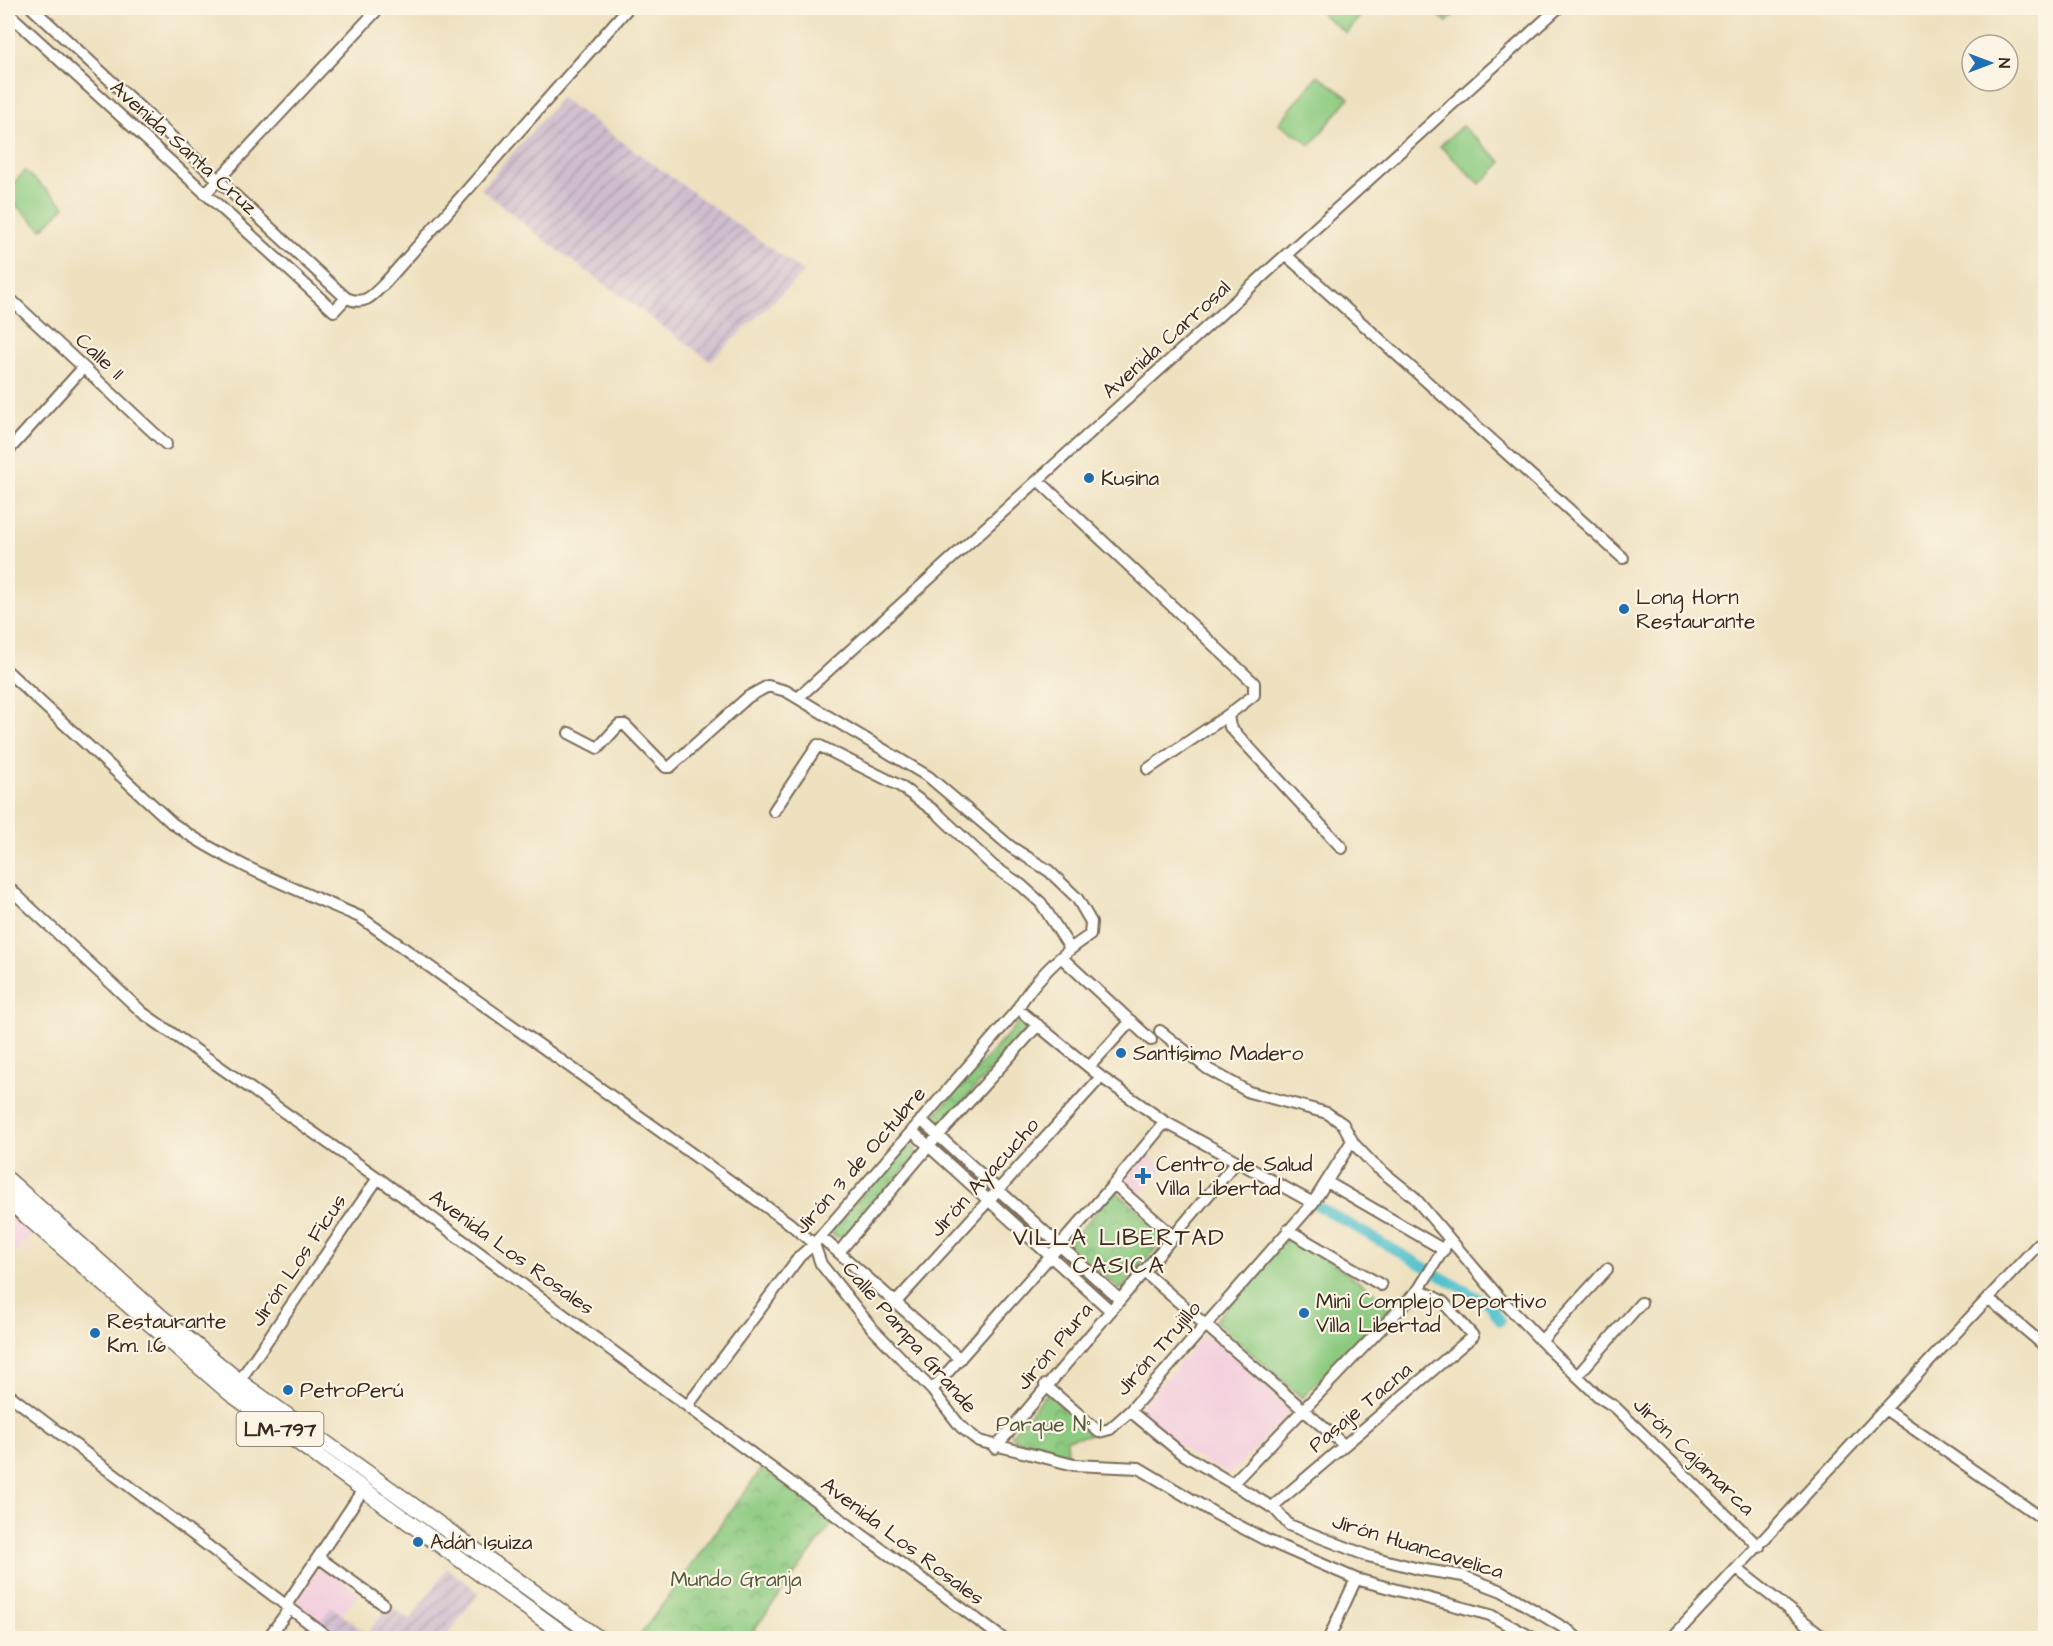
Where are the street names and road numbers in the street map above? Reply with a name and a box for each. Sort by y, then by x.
street label: Avenida Santa Cruz [104,73,264,222]
street label: Avenida Carrosal [1096,274,1237,405]
street label: Calle 11 [69,326,131,387]
street label: Jirón 3 de Octubre [788,1080,933,1241]
street label: Jirón Ayacucho [923,1111,1048,1245]
street label: Avenida Los Rosales [423,1183,600,1322]
street label: Jirón Los Ficus [243,1188,354,1332]
street label: Calle Pampa Grande [835,1255,984,1420]
street label: Jirón Trujillo [1109,1294,1208,1402]
street label: Jirón Piura [1009,1296,1100,1396]
street label: Pasaje Tacna [1302,1355,1419,1459]
street label: Jirón Cajamarca [1626,1391,1761,1522]
road number: LM-797 [236,1412,324,1446]
street label: Avenida Los Rosales [815,1470,990,1612]
street label: Jirón Huancavelica [1329,1507,1507,1586]

